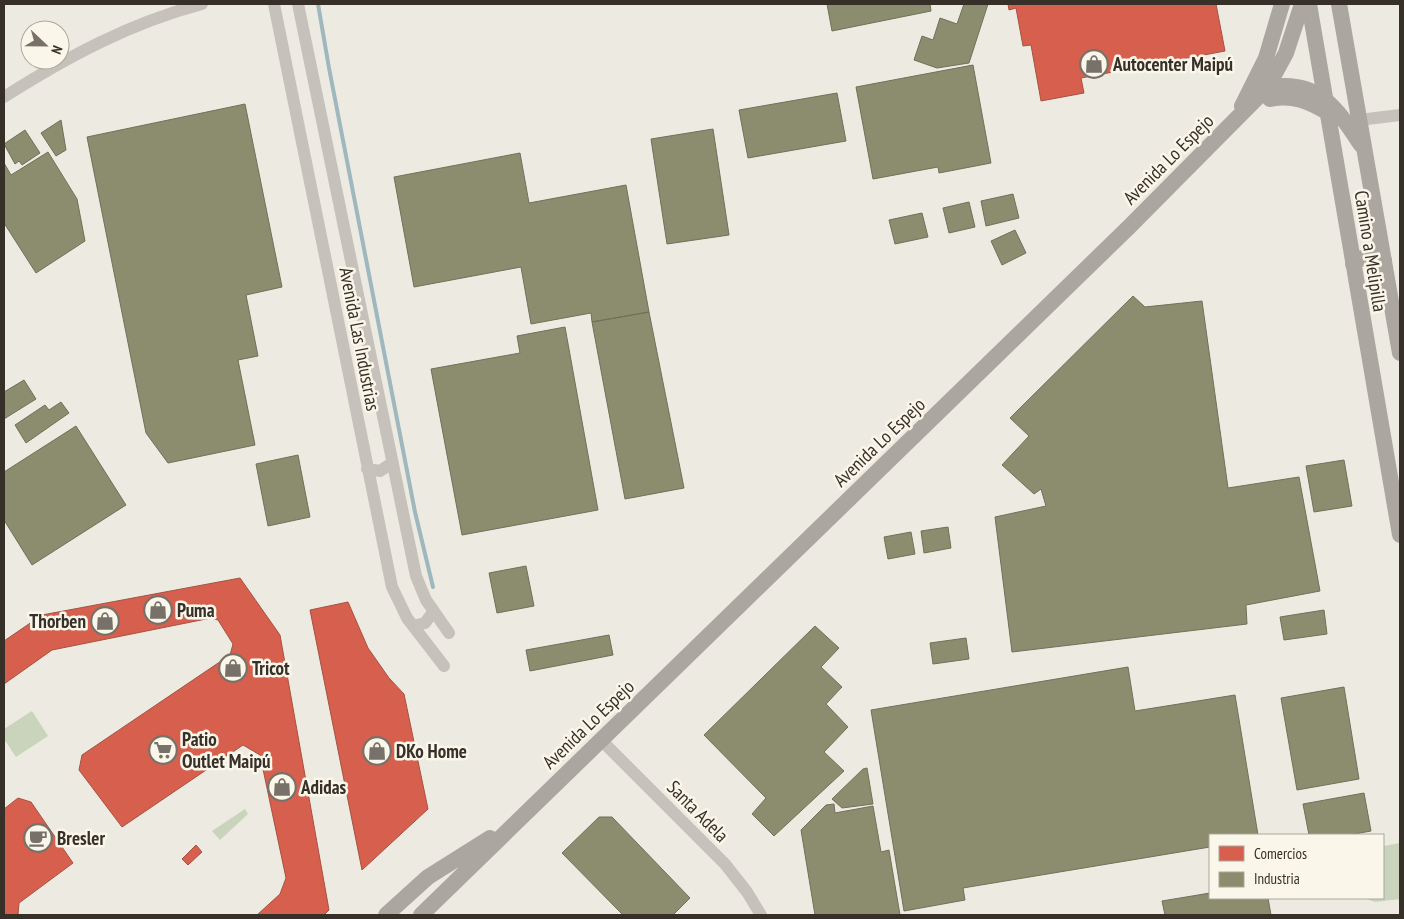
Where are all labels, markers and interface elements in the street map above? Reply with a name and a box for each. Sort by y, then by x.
north arrow [20,20,70,70]
text: N [47,43,67,57]
shop icon: Autocenter Maipú [1079,49,1109,79]
place label: Autocenter Maipú [1112,52,1233,76]
street label: Avenida Lo Espejo [1118,109,1218,209]
street label: Camino a Melipilla [1350,189,1392,313]
street label: Avenida Las Industrias [334,265,386,413]
street label: Avenida Lo Espejo [828,392,930,492]
shop icon: Puma [143,595,173,625]
place label: Puma [177,598,215,622]
shop icon: Thorben [90,606,120,636]
place label: Thorben [29,609,86,633]
shop icon: Tricot [218,653,248,683]
place label: Tricot [252,656,290,680]
street label: Avenida Lo Espejo [537,674,639,774]
place label: Patio Outlet Maipú [182,727,270,773]
supermarket icon: Patio Outlet Maipú [148,735,178,765]
shop icon: DKo Home [362,736,392,766]
place label: DKo Home [396,739,467,763]
shop icon: Adidas [267,772,297,802]
place label: Adidas [300,775,347,799]
street label: Santa Adela [662,775,734,847]
cafe icon: Bresler [23,823,53,853]
place label: Bresler [57,826,105,850]
legend [1209,834,1384,899]
text: Comercios [1254,844,1307,863]
text: Industria [1254,869,1300,888]

